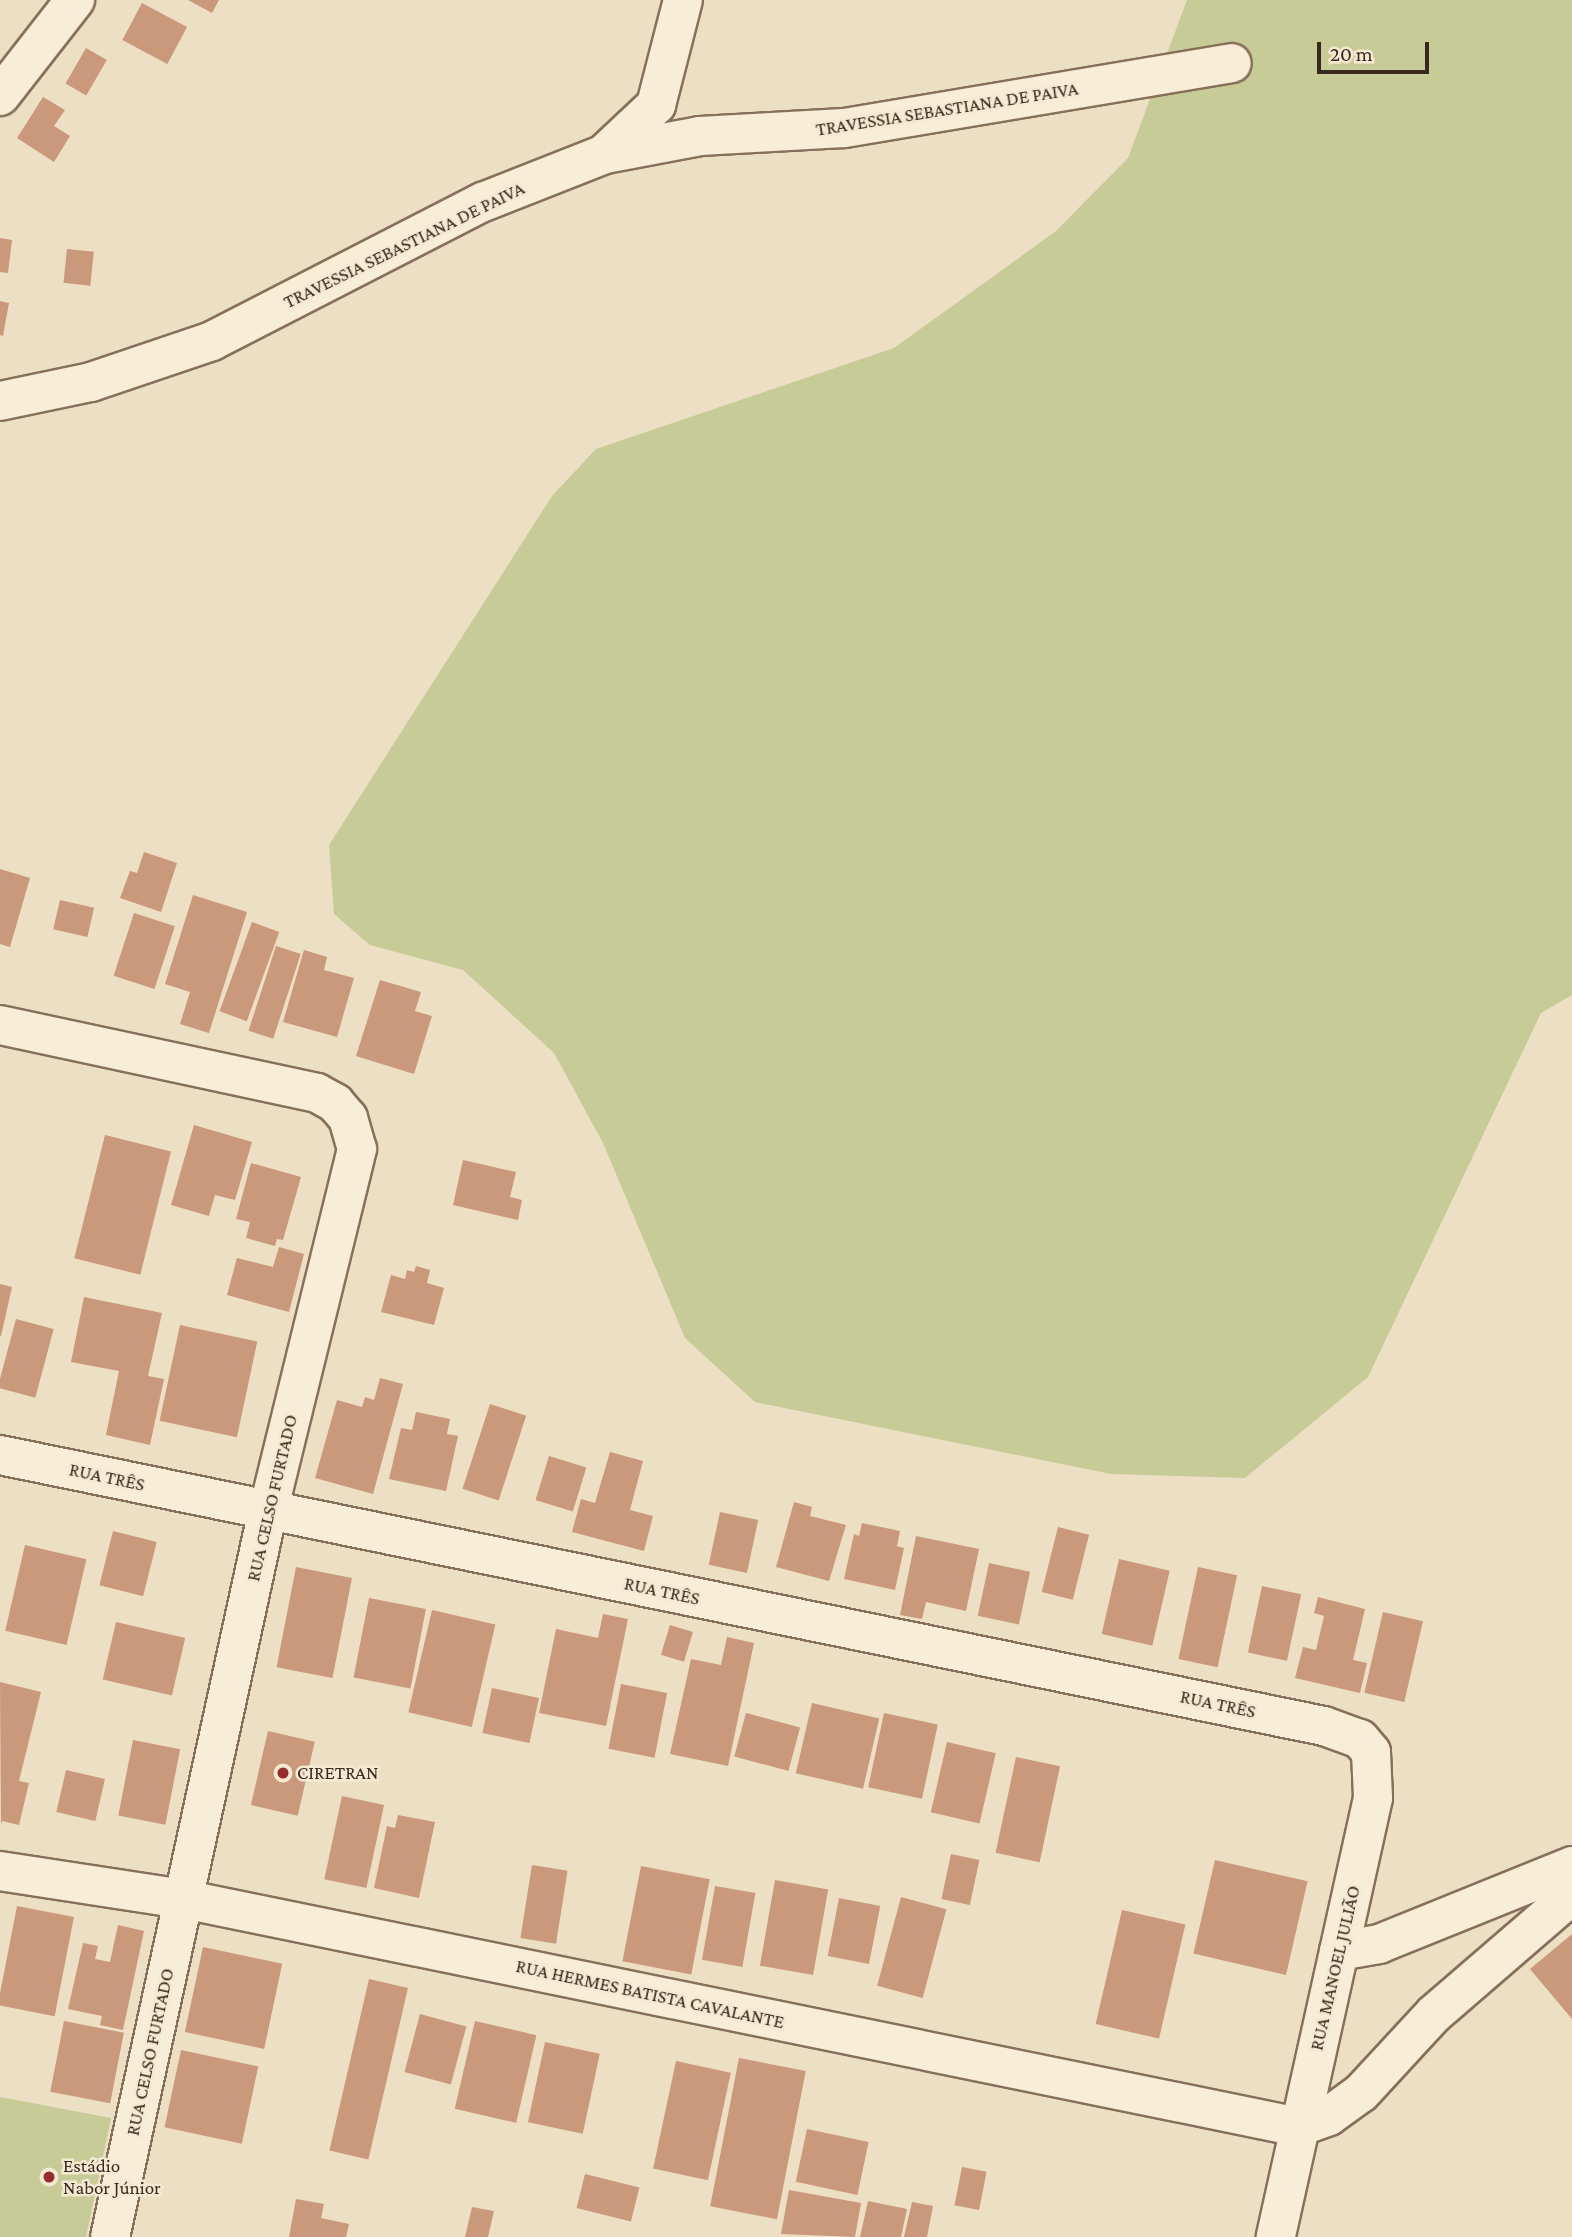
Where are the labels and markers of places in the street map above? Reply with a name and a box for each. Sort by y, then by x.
place label: CIRETRAN [297,1762,378,1784]
marker: CIRETRAN [275,1765,291,1781]
place label: Estádio Nabor Júnior [63,2155,161,2199]
marker: Estádio Nabor Júnior [41,2169,57,2185]

